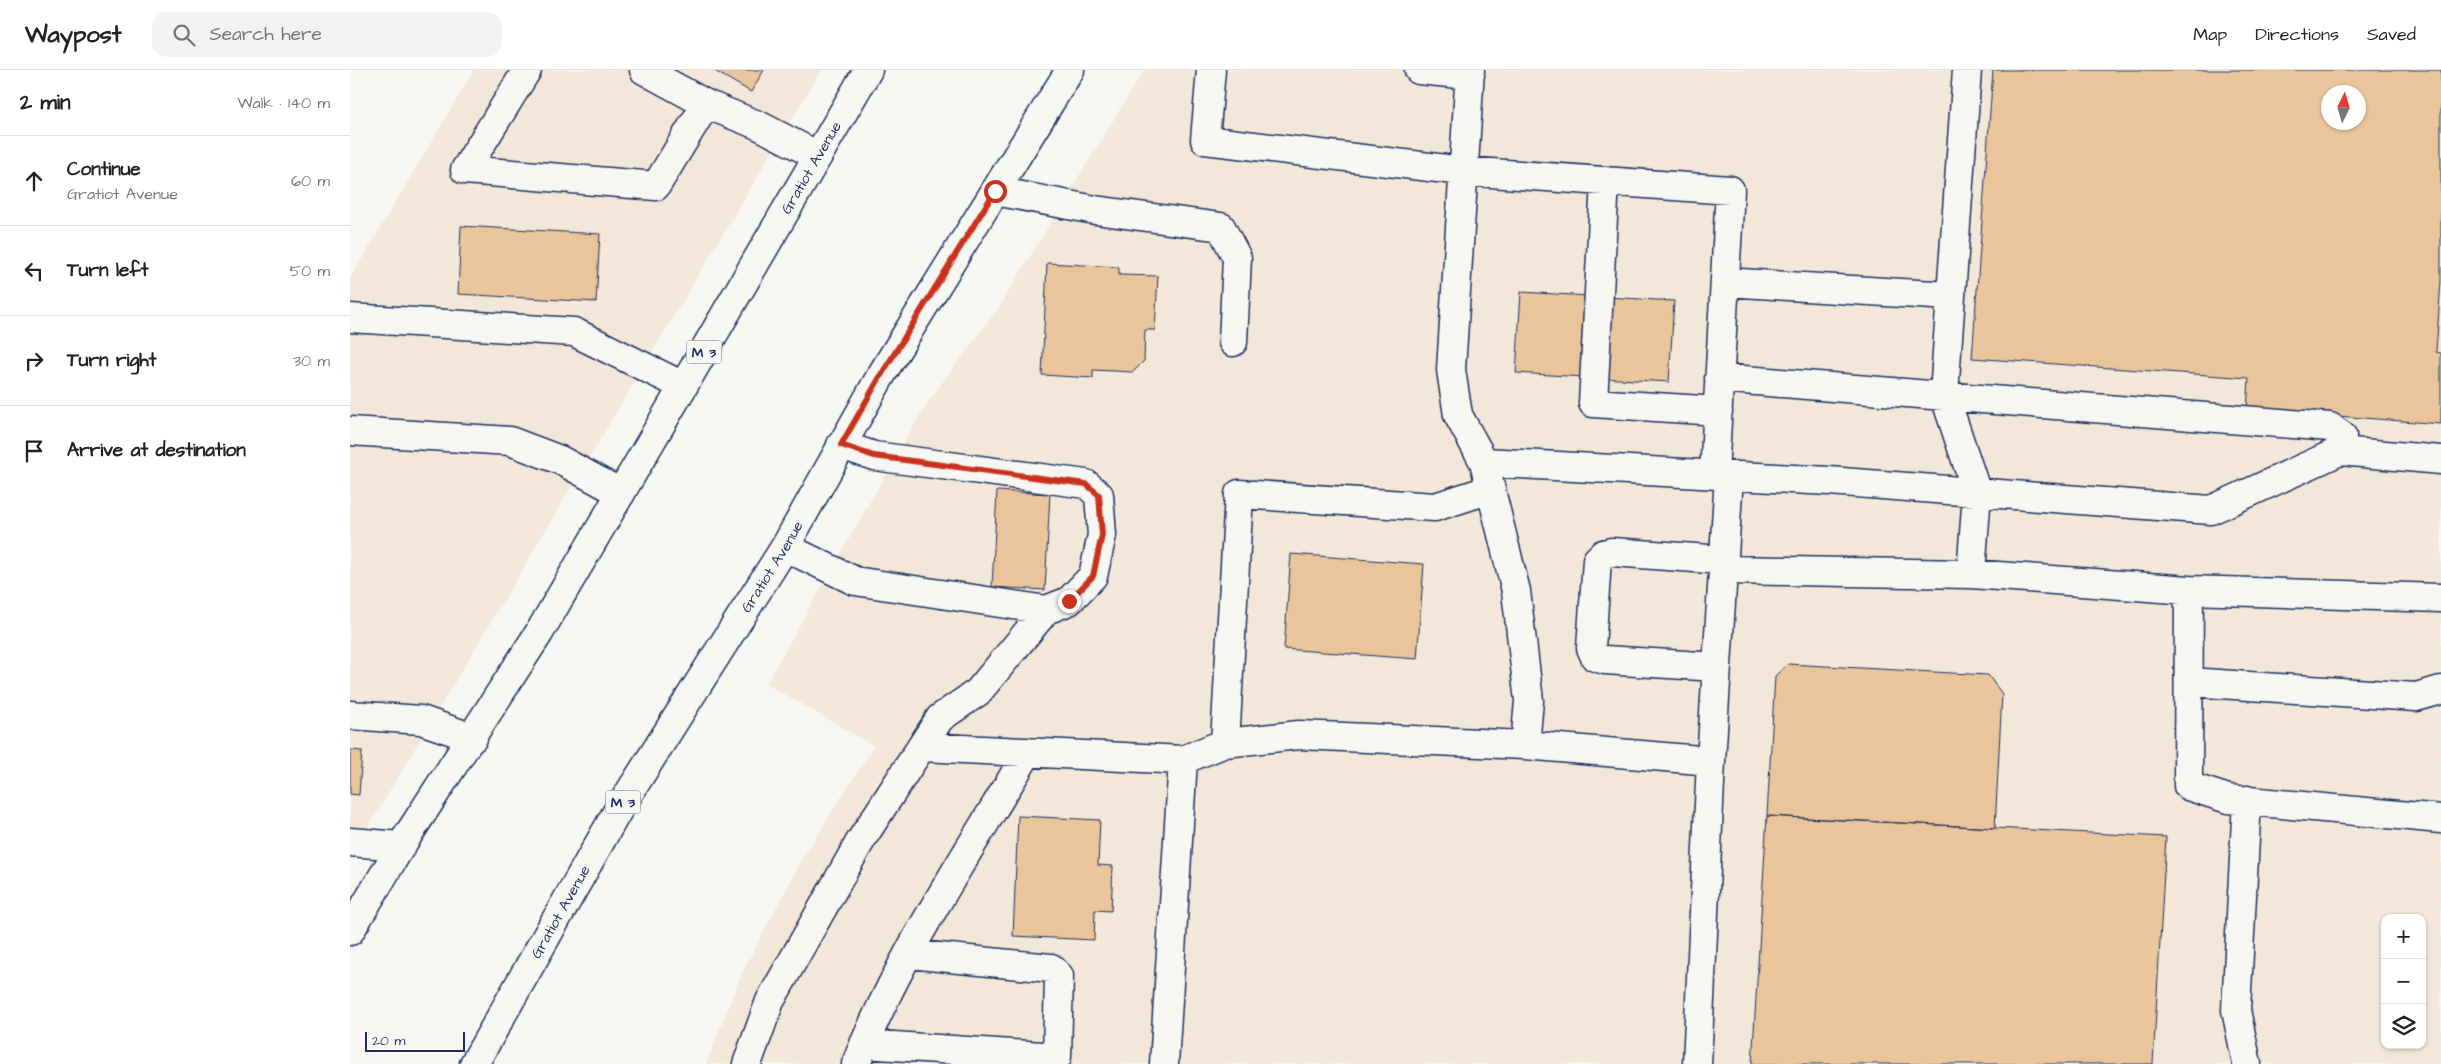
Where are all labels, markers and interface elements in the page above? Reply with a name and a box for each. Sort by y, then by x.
search box [152,12,502,57]
text: Waypost [25,18,122,52]
icon: search [170,21,198,49]
text: Search here [210,21,322,48]
text: Map [2193,22,2227,47]
text: Directions [2255,22,2339,47]
text: Saved [2367,22,2416,47]
north arrow [2321,85,2366,130]
text: 2 min [20,88,70,117]
text: Walk · 140 m [238,92,330,114]
street label: Gratiot Avenue [776,118,847,218]
text: Continue [67,156,141,183]
icon: ahead [20,167,48,195]
text: 60 m [291,170,330,192]
route start [984,180,1007,203]
text: Gratiot Avenue [67,183,178,205]
icon: left [20,257,48,285]
text: Turn left [67,257,148,284]
text: 50 m [290,260,330,282]
road number: M 3 [686,340,722,364]
icon: right [20,347,48,375]
text: Turn right [67,347,156,374]
text: 30 m [293,350,330,372]
icon: arrive [20,437,48,465]
text: Arrive at destination [67,437,246,464]
street label: Gratiot Avenue [736,517,808,617]
route end [1058,590,1081,613]
road number: M 3 [606,790,640,814]
street label: Gratiot Avenue [526,862,596,962]
map controls [2381,914,2426,1049]
button: + [2381,914,2426,959]
button: − [2381,959,2426,1004]
button: layers [2381,1004,2426,1049]
scale bar [365,1029,465,1052]
text: 20 m [372,1031,405,1051]

